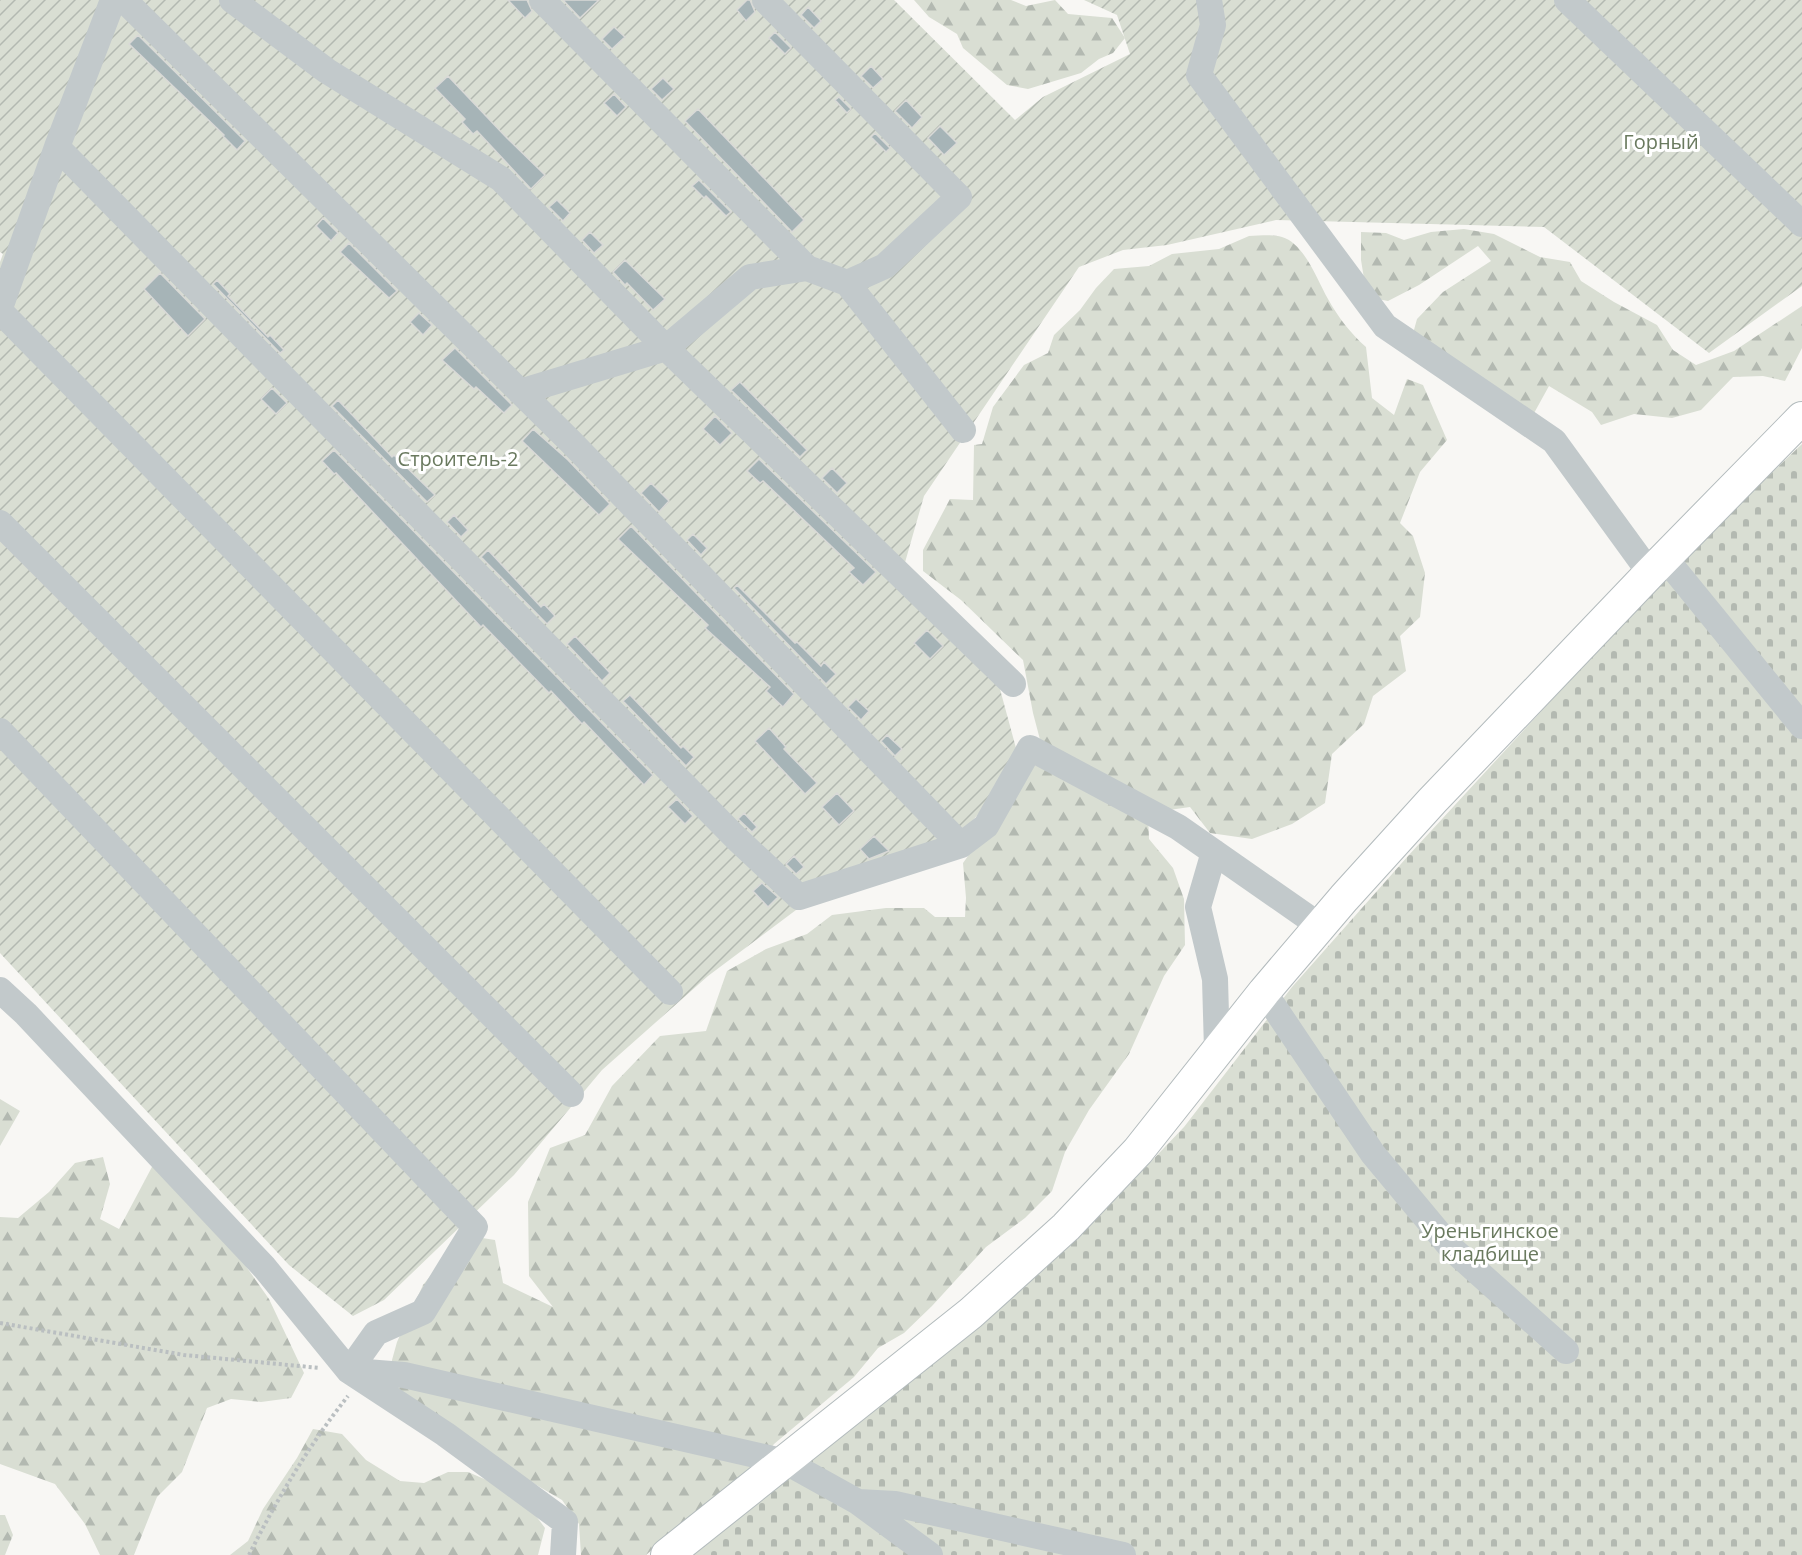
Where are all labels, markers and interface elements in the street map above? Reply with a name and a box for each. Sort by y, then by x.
park label: Горный [1623,128,1699,155]
park label: Строитель-2 [398,445,518,472]
park label: Уреньгинское кладбище [1421,1217,1559,1267]

